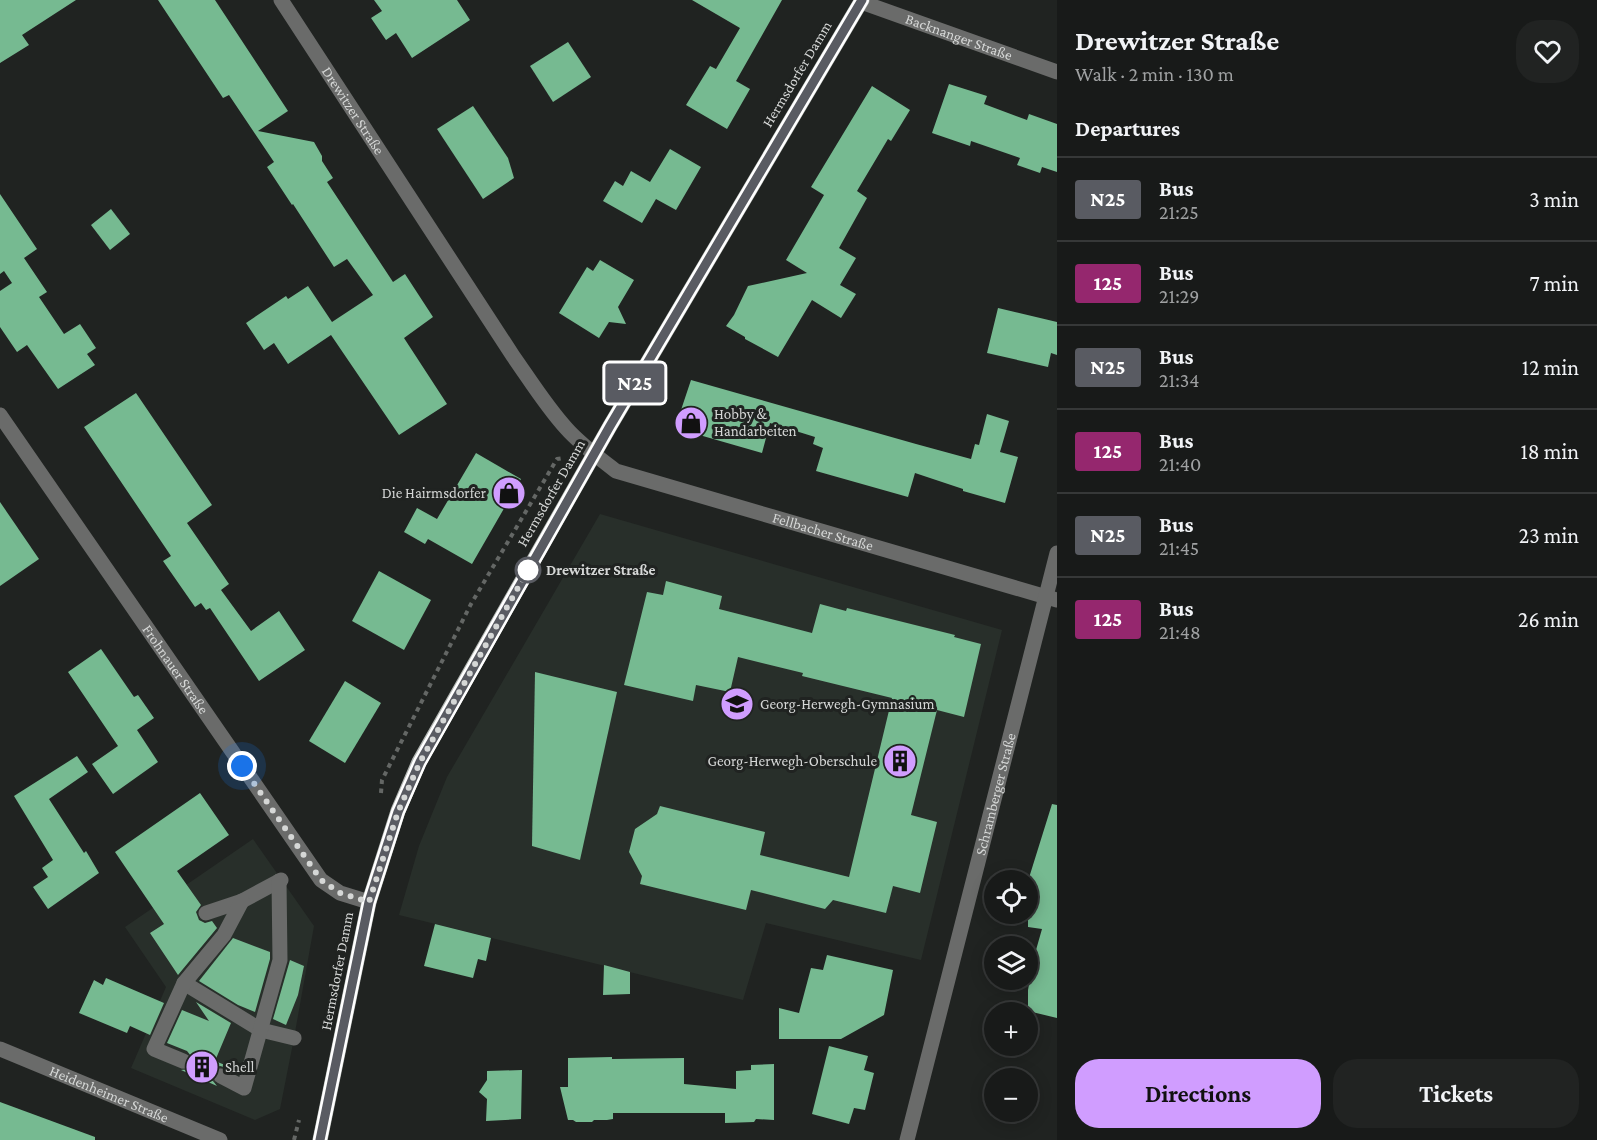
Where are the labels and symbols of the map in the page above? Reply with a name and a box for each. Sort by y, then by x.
street label: Backnanger Straße [903,11,1015,64]
street label: Hermsdorfer Damm [759,18,835,130]
street label: Drewitzer Straße [319,64,388,158]
line badge: N25 [600,364,670,403]
shop icon: Hobby & Handarbeiten [673,405,709,441]
place label: Hobby & Handarbeiten [714,406,797,439]
street label: Hermsdorfer Damm [514,437,588,549]
shop icon: Die Hairmsdorfer [491,475,527,511]
place label: Die Hairmsdorfer [382,485,487,501]
street label: Fellbacher Straße [771,509,876,554]
marker: Drewitzer Straße [515,557,541,583]
place label: Drewitzer Straße [546,562,655,578]
street label: Frohnauer Straße [139,622,212,717]
school or university icon: Georg-Herwegh-Gymnasium [719,686,755,722]
place label: Georg-Herwegh-Gymnasium [760,696,935,713]
street label: Schramberger Straße [972,731,1019,857]
building icon: Georg-Herwegh-Oberschule [882,743,918,779]
your location [227,751,257,781]
place label: Georg-Herwegh-Oberschule [707,753,877,770]
street label: Hermsdorfer Damm [318,910,356,1032]
building icon: Shell [184,1049,220,1085]
place label: Shell [225,1059,255,1075]
street label: Heidenheimer Straße [47,1062,171,1126]

